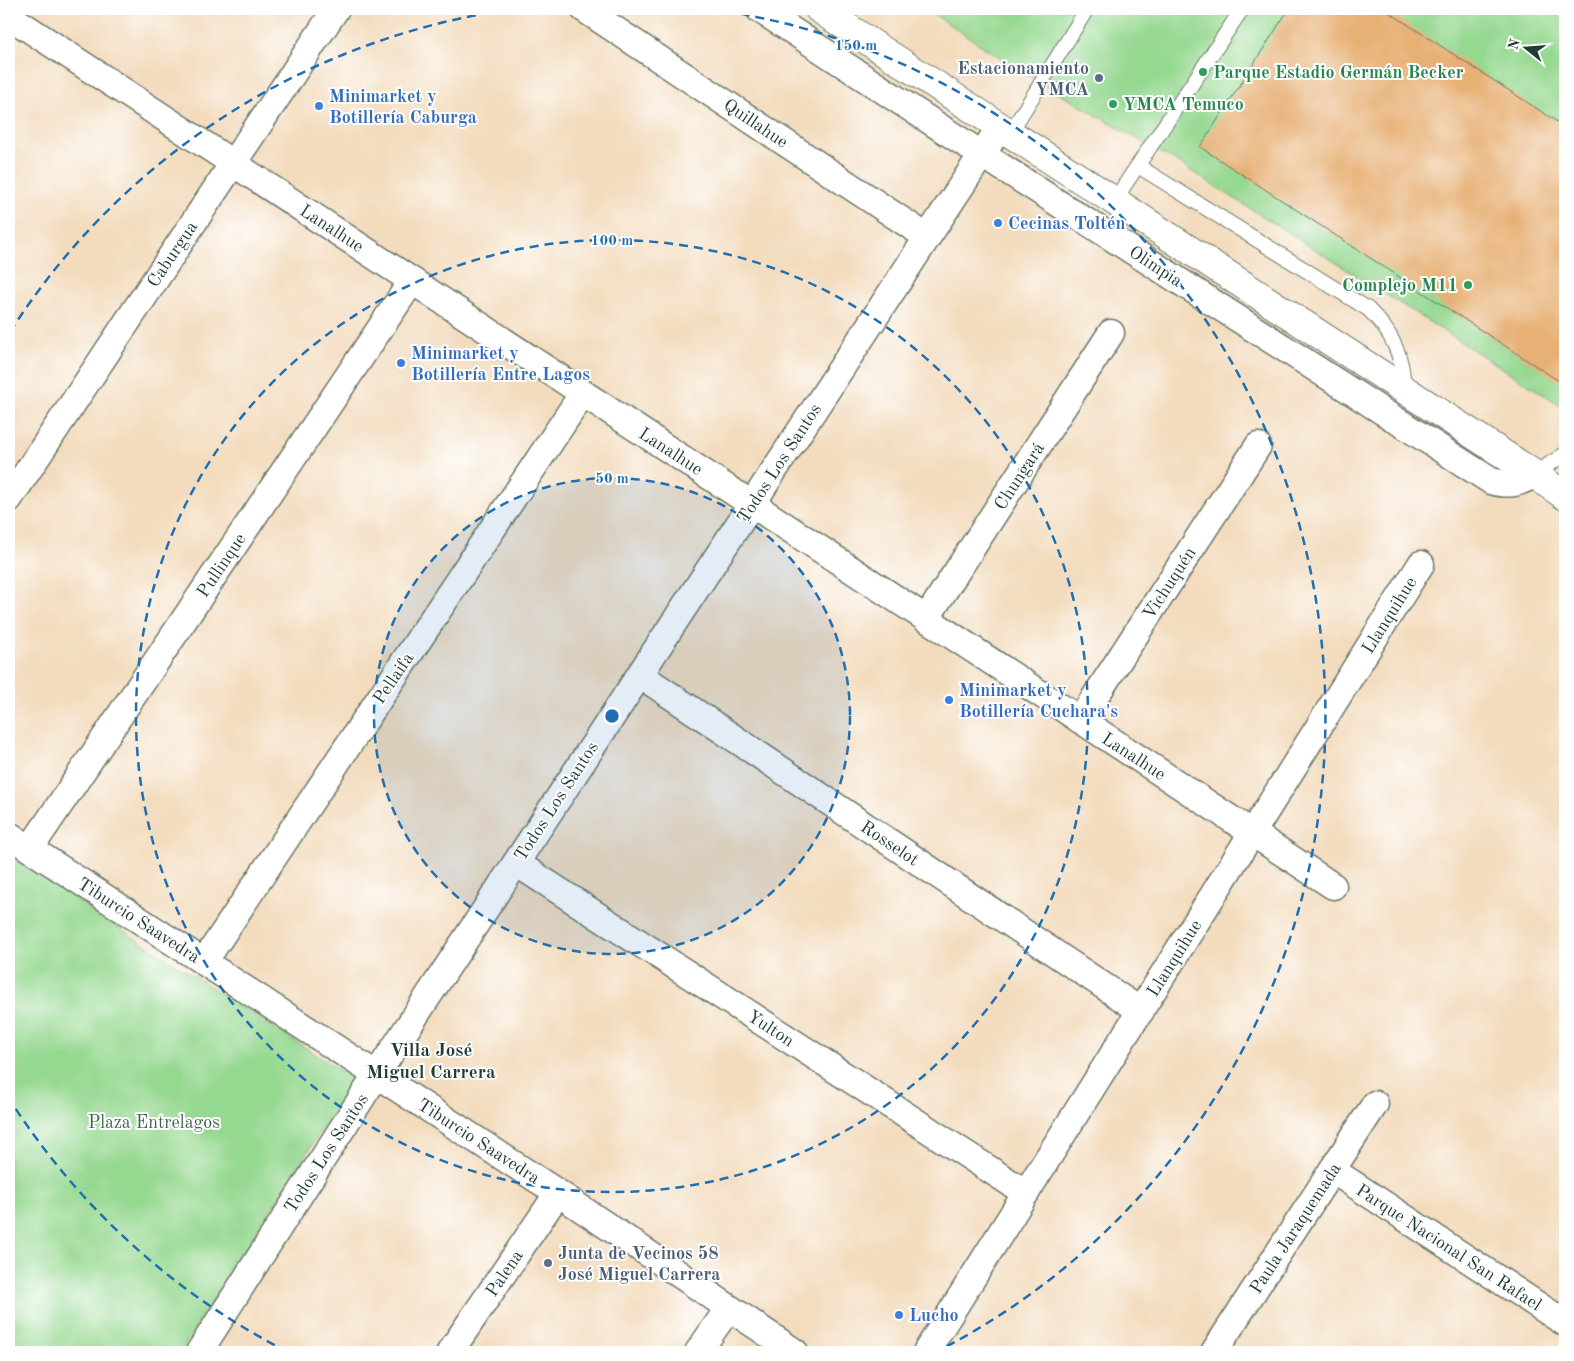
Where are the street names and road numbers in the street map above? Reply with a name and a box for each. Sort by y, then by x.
street label: Quillahue [720,96,791,152]
street label: Lanalhue [296,202,367,256]
street label: Caburgua [144,218,201,291]
street label: Olimpia [1126,243,1185,291]
street label: Todos Los Santos [735,400,825,526]
street label: Lanalhue [635,425,706,479]
street label: Chungará [992,440,1048,513]
street label: Pullinque [194,530,250,601]
street label: Vichuquén [1140,544,1200,623]
street label: Llanquihue [1359,574,1420,657]
street label: Pellaifa [370,649,418,708]
street label: Lanalhue [1098,730,1169,784]
street label: Todos Los Santos [512,738,602,864]
street label: Rosselot [857,818,922,870]
street label: Tiburcio Saavedra [74,875,203,967]
street label: Llanquihue [1144,917,1205,1000]
street label: Yulton [744,1007,797,1051]
street label: Todos Los Santos [282,1090,372,1216]
street label: Tiburcio Saavedra [414,1096,543,1188]
street label: Paula Jaraquemada [1247,1160,1345,1297]
street label: Parque Nacional San Rafael [1352,1181,1545,1315]
street label: Palena [483,1247,527,1300]

